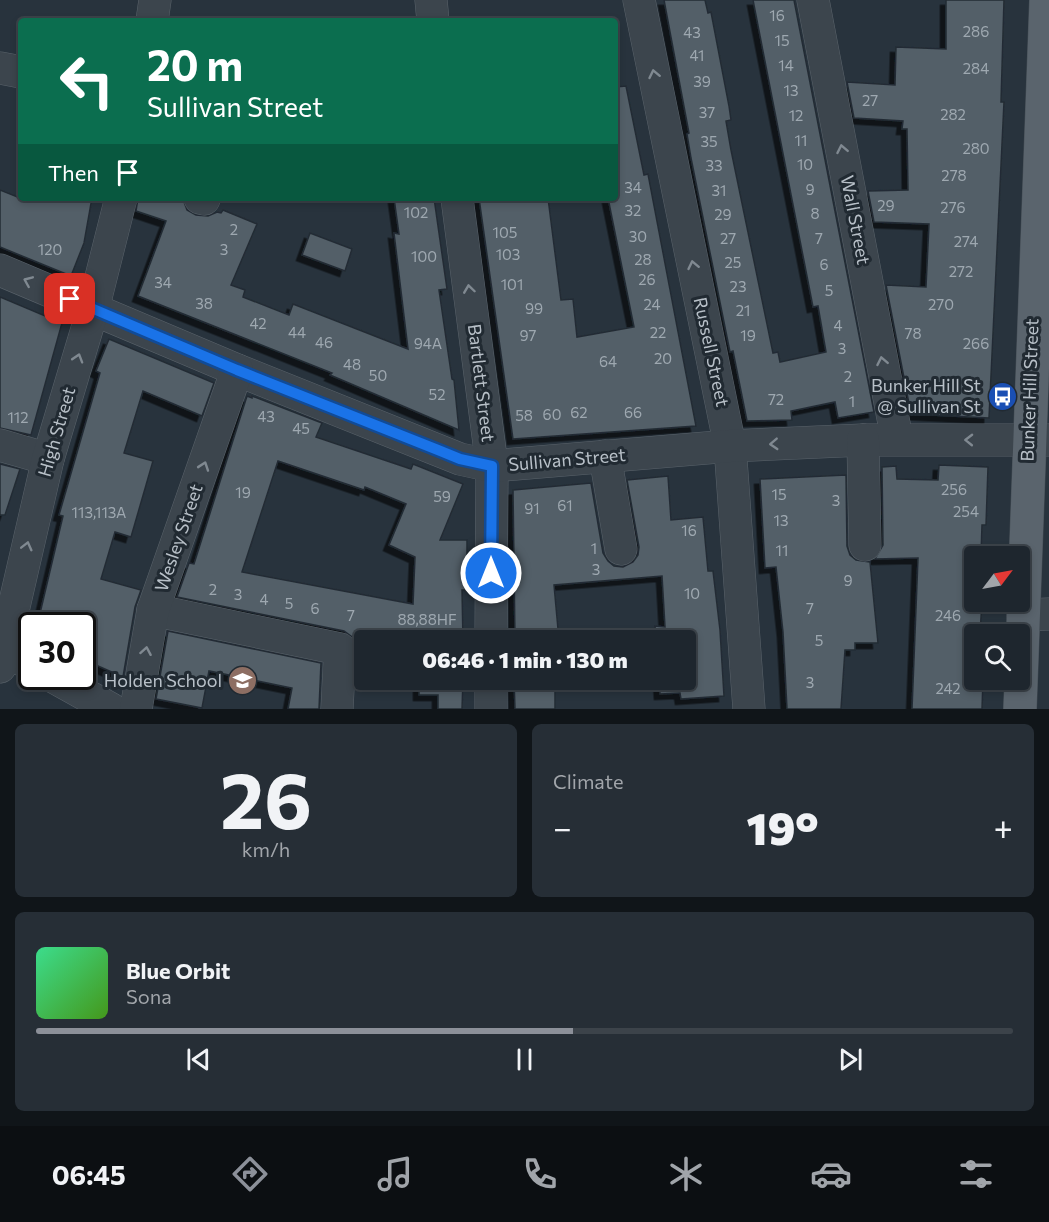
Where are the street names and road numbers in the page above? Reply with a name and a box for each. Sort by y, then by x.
street label: Wall Street [837,173,875,266]
street label: Russell Street [690,295,734,409]
street label: Bunker Hill Street [1016,318,1042,462]
street label: Bartlett Street [464,323,500,443]
street label: High Street [33,384,79,479]
street label: Sullivan Street [507,443,626,475]
street label: Wesley Street [149,481,207,594]

